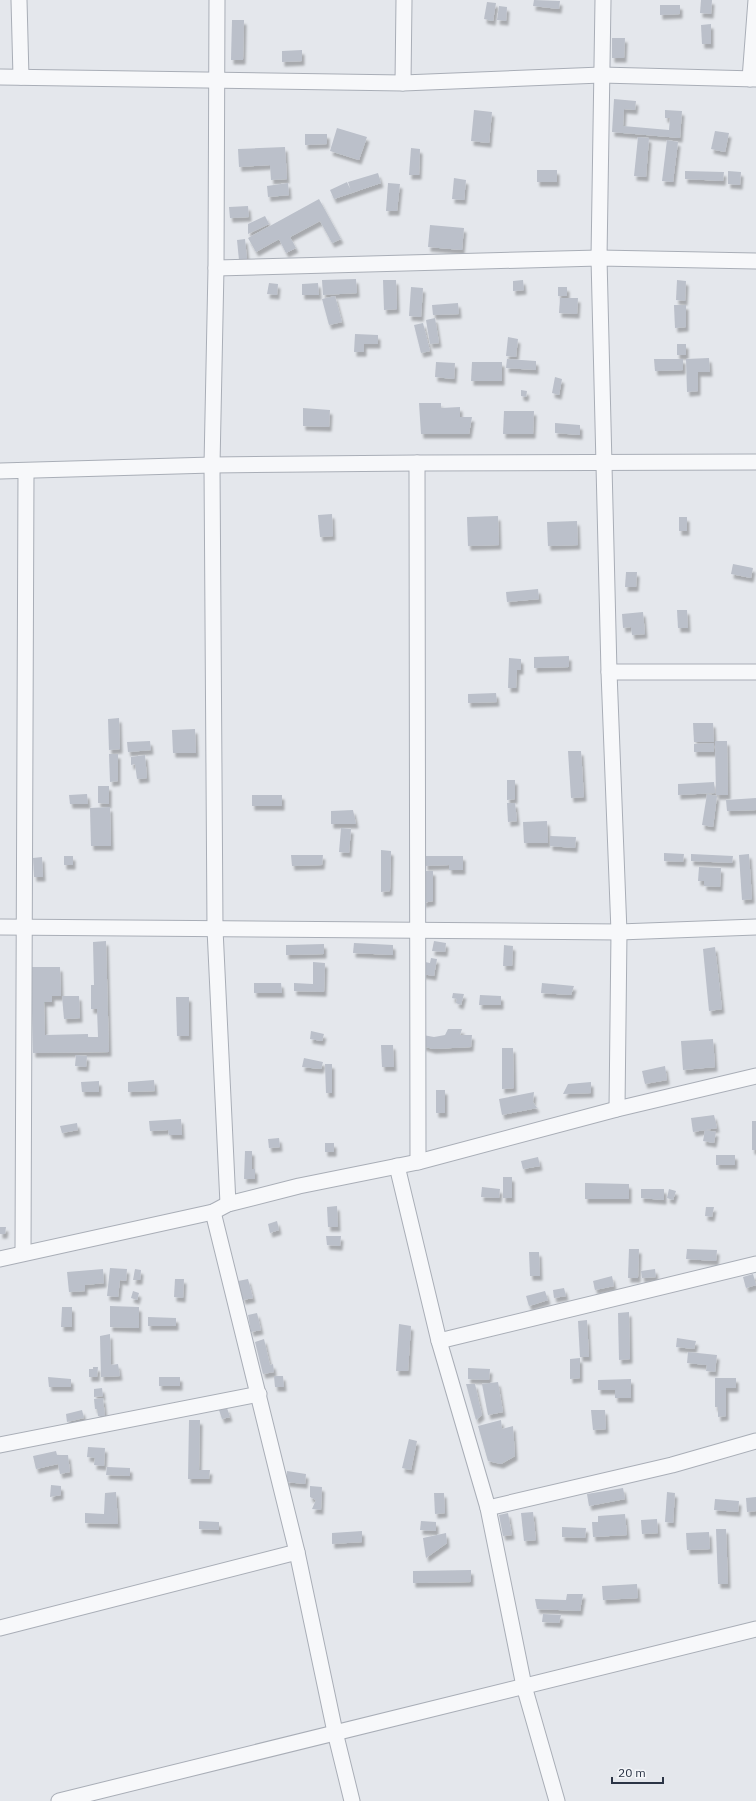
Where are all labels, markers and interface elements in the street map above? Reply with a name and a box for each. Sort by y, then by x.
scale bar [612,1759,663,1785]
text: 20 m [618,1765,646,1780]

